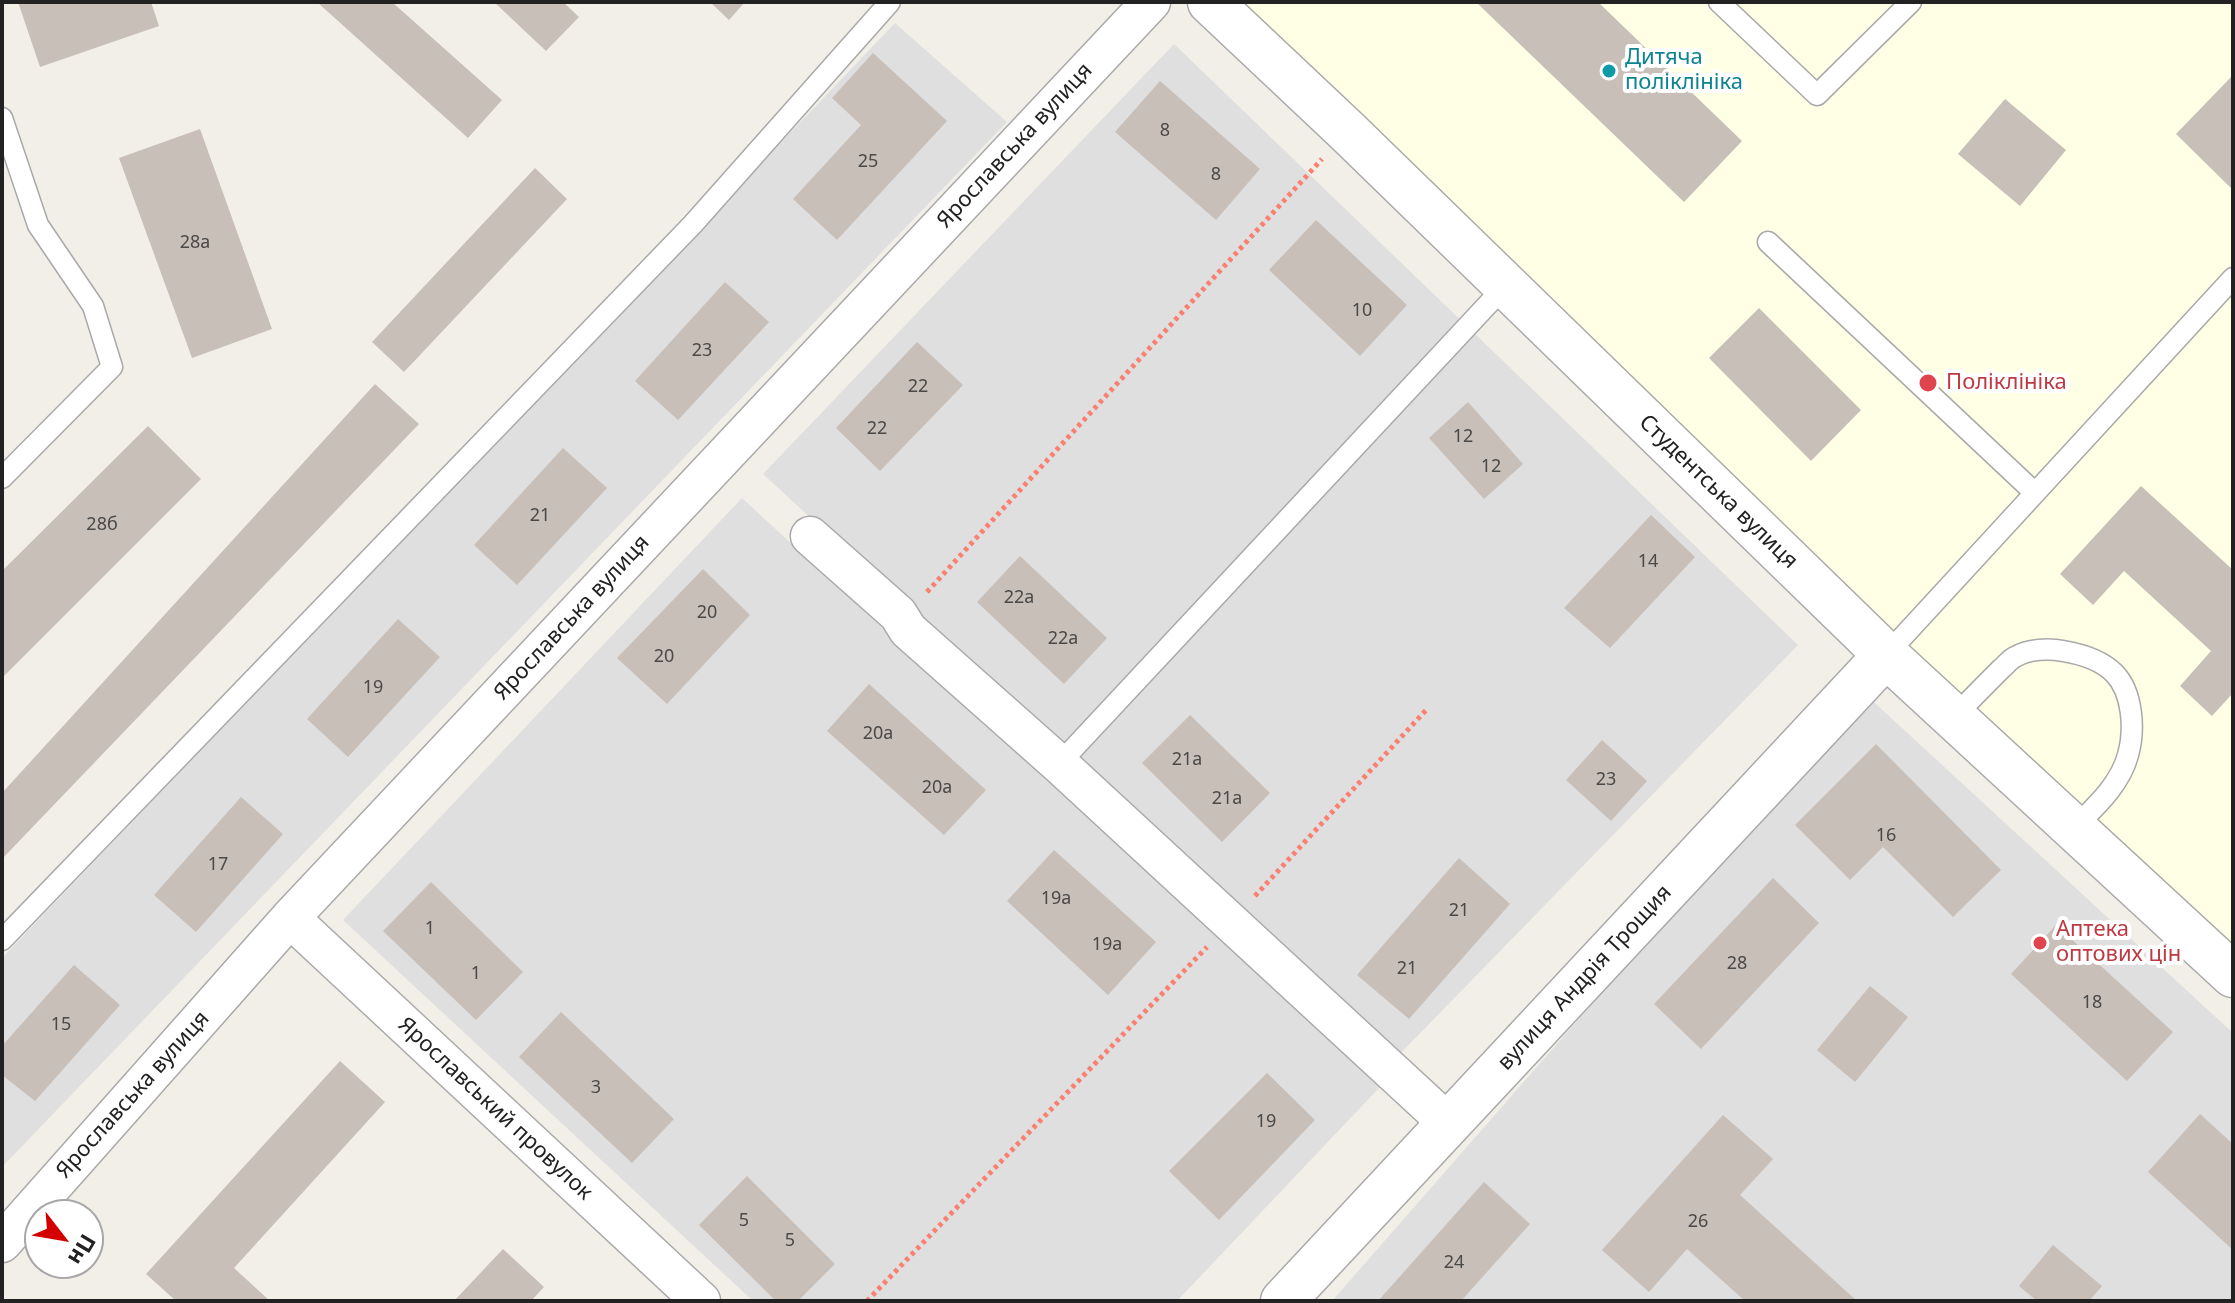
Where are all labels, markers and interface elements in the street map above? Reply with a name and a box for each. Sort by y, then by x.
place label: Дитяча поліклініка [1625,45,1743,96]
street label: Ярославська вулиця [932,58,1098,234]
marker: Дитяча поліклініка [1600,62,1618,80]
house number: 8 [1160,120,1170,142]
house number: 25 [858,151,878,173]
house number: 8 [1211,164,1221,186]
house number: 28а [180,232,210,254]
house number: 10 [1352,300,1372,322]
house number: 23 [692,340,712,362]
place label: Поліклініка [1946,370,2067,396]
marker: Поліклініка [1917,372,1939,394]
house number: 22 [908,376,928,398]
street label: Студентська вулиця [1633,409,1803,575]
house number: 22 [867,418,887,440]
house number: 12 [1453,426,1473,448]
house number: 12 [1481,456,1501,478]
house number: 21 [530,505,550,527]
house number: 28б [86,514,118,536]
street label: Ярославська вулиця [489,530,655,706]
house number: 14 [1638,551,1658,573]
house number: 22а [1004,587,1034,609]
house number: 20 [697,602,717,624]
house number: 22а [1048,628,1078,650]
house number: 20 [654,646,674,668]
house number: 19 [363,677,383,699]
house number: 20а [863,723,893,745]
house number: 21а [1172,749,1202,771]
house number: 23 [1596,769,1616,791]
house number: 20а [922,777,952,799]
house number: 21а [1212,788,1242,810]
house number: 16 [1876,825,1896,847]
house number: 17 [208,854,228,876]
street label: вулиця Андрія Трощия [1492,880,1678,1076]
house number: 19а [1041,888,1071,910]
house number: 21 [1449,900,1469,922]
place label: Аптека оптових цін [2056,917,2181,968]
house number: 1 [425,918,435,940]
house number: 19а [1092,934,1122,956]
marker: Аптека оптових цін [2031,934,2049,952]
house number: 28 [1727,953,1747,975]
house number: 21 [1397,958,1417,980]
house number: 1 [471,963,481,985]
house number: 18 [2082,992,2102,1014]
street label: Ярославська вулиця [51,1006,215,1184]
street label: Ярославський провулок [392,1012,598,1206]
house number: 15 [51,1014,71,1036]
house number: 3 [591,1077,601,1099]
house number: 19 [1256,1111,1276,1133]
north arrow [24,1199,104,1279]
house number: 5 [739,1210,749,1232]
house number: 26 [1688,1211,1708,1233]
text: Пн [62,1229,104,1271]
house number: 5 [785,1230,795,1252]
house number: 24 [1444,1252,1464,1274]

